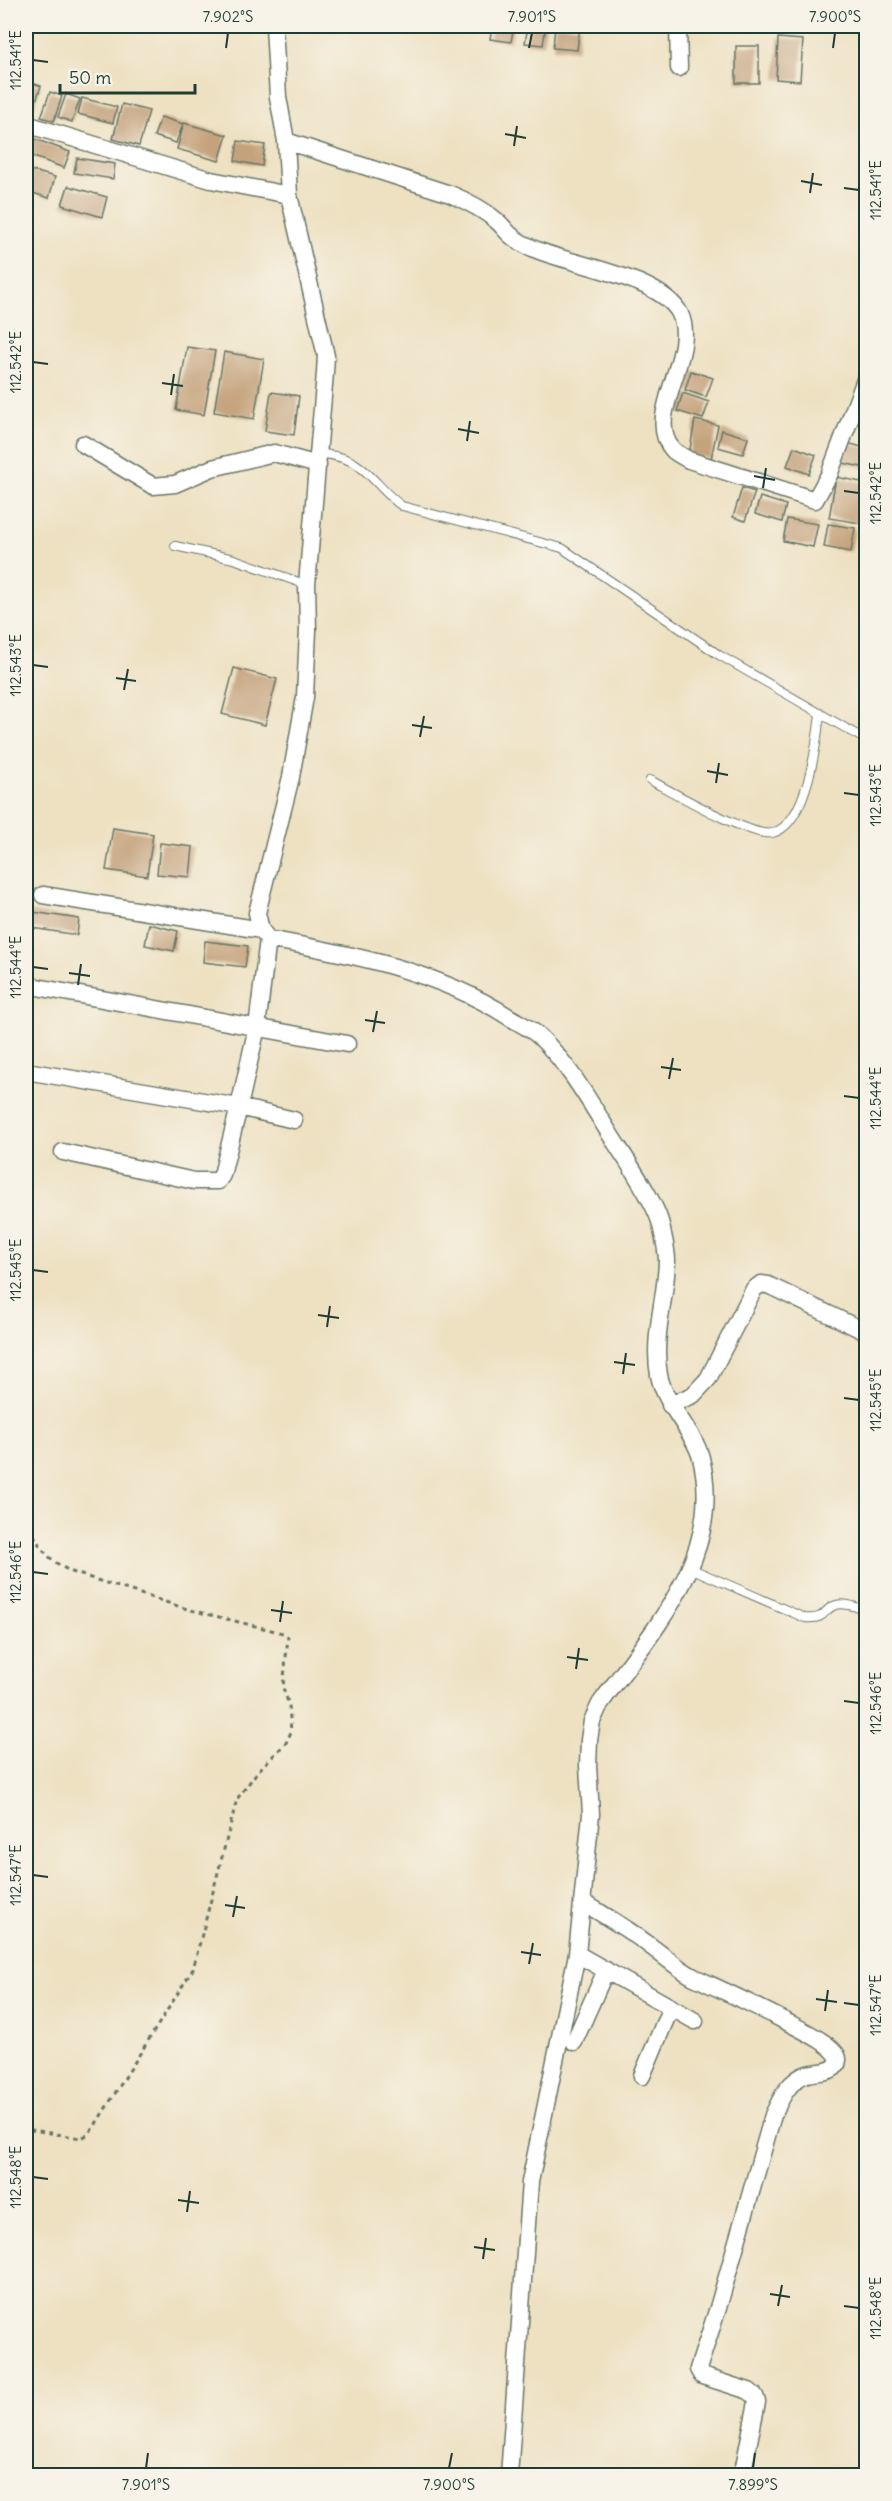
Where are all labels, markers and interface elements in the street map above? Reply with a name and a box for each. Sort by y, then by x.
text: 7.902°S [203,7,253,26]
text: 7.901°S [508,7,556,26]
text: 7.900°S [809,7,861,26]
text: 112.541°E [6,30,25,90]
scale bar [60,57,195,95]
text: 50 m [69,66,111,89]
text: 112.541°E [866,160,885,220]
text: 112.542°E [6,331,25,393]
text: 112.542°E [866,462,885,524]
text: 112.543°E [6,633,25,696]
text: 112.543°E [866,763,885,826]
text: 112.544°E [6,935,25,999]
text: 112.544°E [866,1066,885,1130]
text: 112.545°E [6,1238,25,1302]
text: 112.545°E [866,1368,885,1432]
text: 112.546°E [6,1540,25,1604]
text: 112.546°E [866,1671,885,1735]
text: 112.547°E [6,1844,25,1906]
text: 112.547°E [866,1974,885,2036]
text: 112.548°E [6,2145,25,2209]
text: 112.548°E [866,2276,885,2340]
text: 7.901°S [122,2475,170,2494]
text: 7.900°S [423,2475,475,2494]
text: 7.899°S [728,2475,778,2494]

